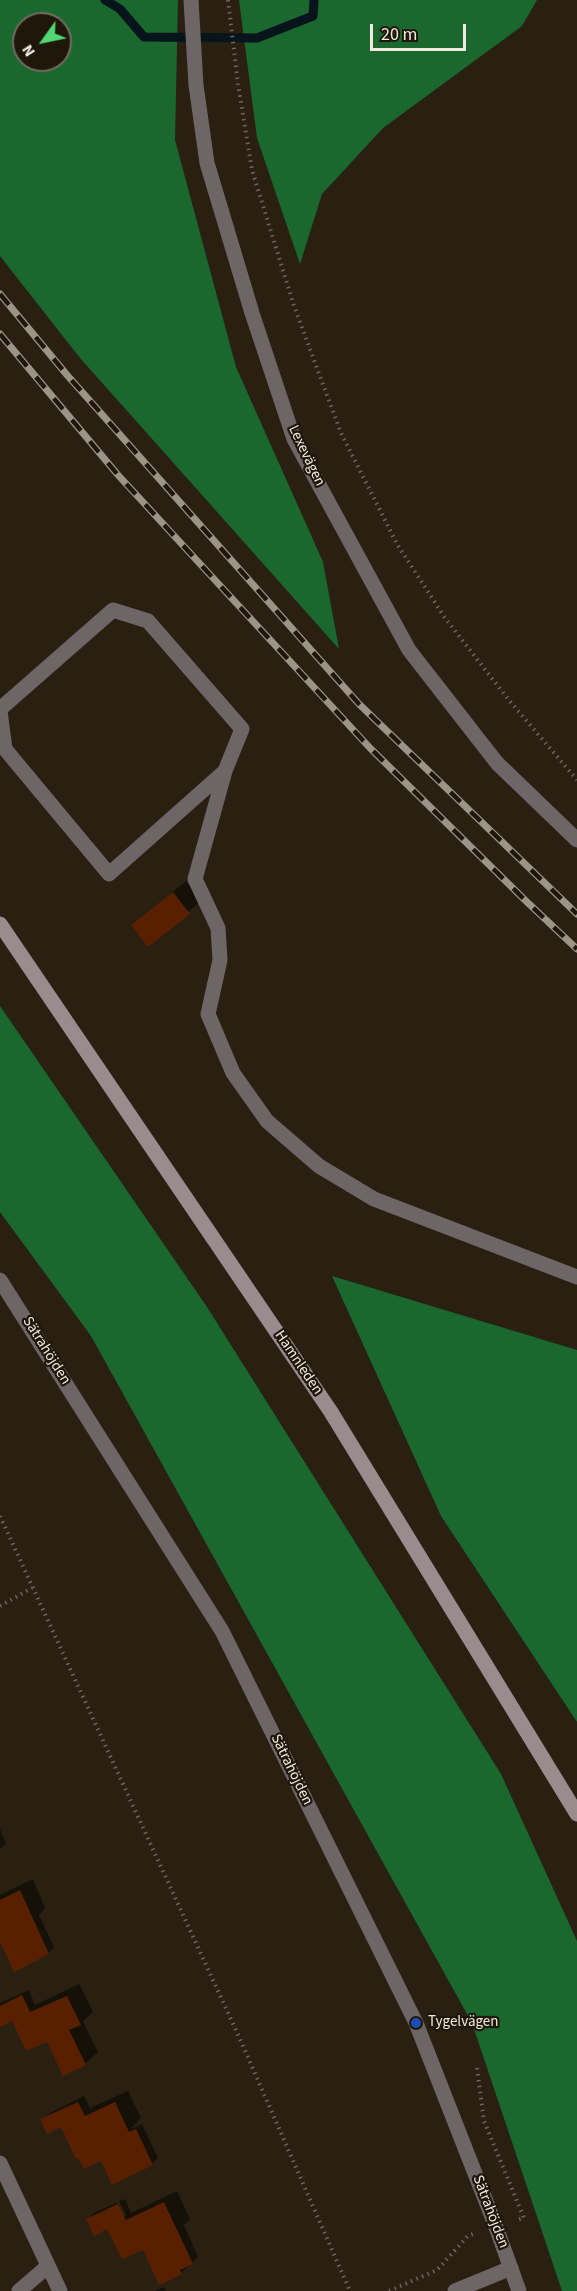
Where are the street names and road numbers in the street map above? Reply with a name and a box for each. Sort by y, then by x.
street label: Lexevägen [284,423,328,489]
street label: Sätrahöjden [18,1314,74,1388]
street label: Hamnleden [270,1328,326,1398]
street label: Sätrahöjden [266,1732,316,1808]
street label: Sätrahöjden [468,2173,512,2251]

